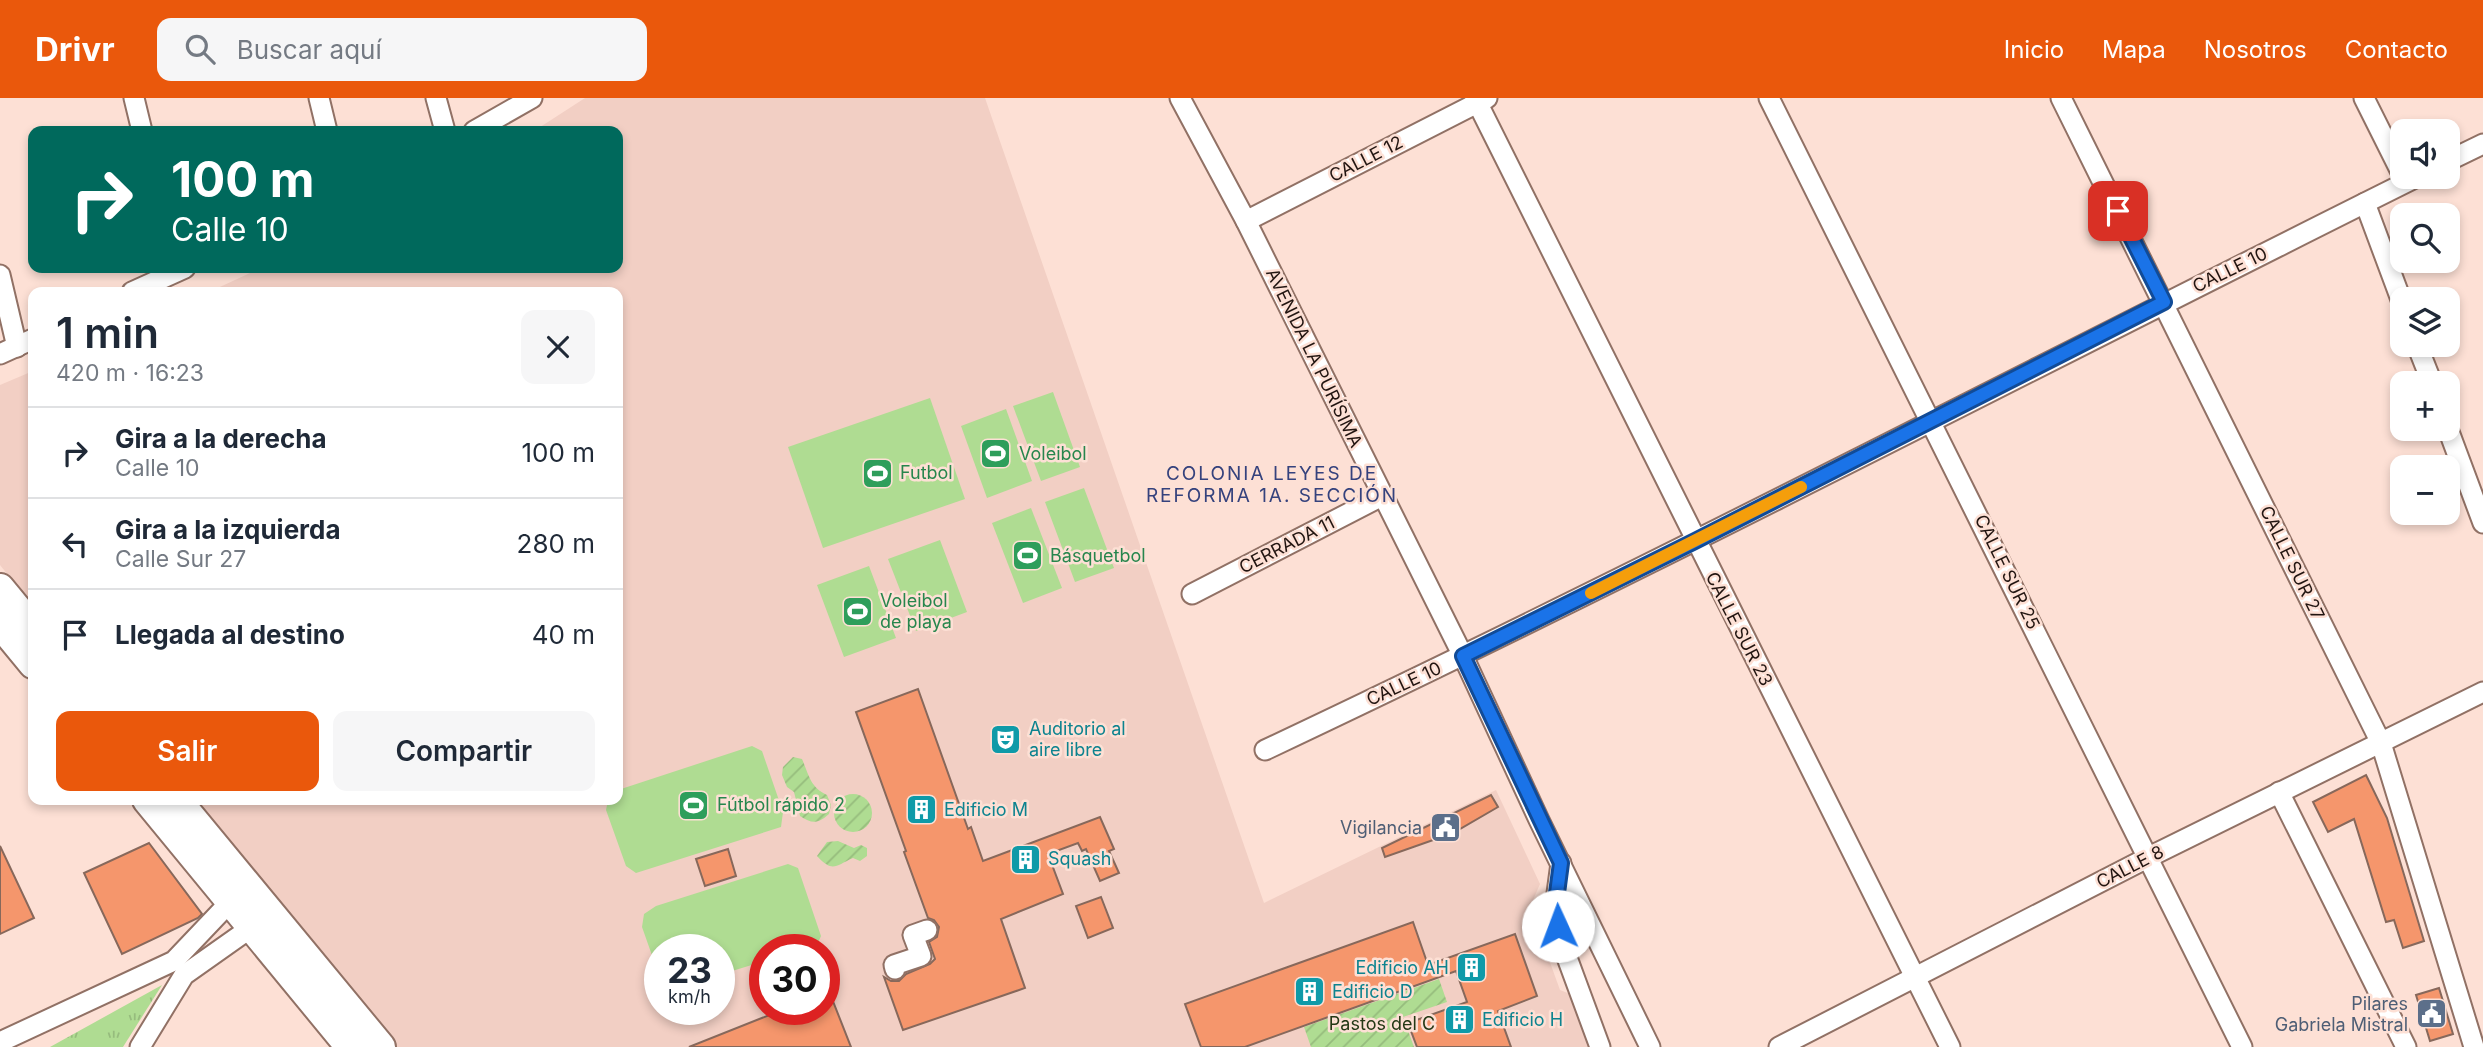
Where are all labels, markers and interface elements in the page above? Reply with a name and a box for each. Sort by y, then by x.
search box [157,18,647,81]
text: Drivr [35,29,115,69]
icon: search [181,30,219,68]
text: Buscar aquí [237,34,382,65]
text: Inicio [2004,35,2064,64]
text: Mapa [2102,35,2166,64]
text: Nosotros [2204,35,2307,64]
text: Contacto [2345,35,2448,64]
map controls [2390,119,2460,525]
button: sound [2390,119,2460,189]
street label: CALLE 12 [1325,131,1406,186]
text: 100 m [171,150,315,209]
icon: right [56,154,147,245]
pin [2088,181,2148,241]
icon: arrive [2099,192,2137,230]
button: search [2390,203,2460,273]
text: Calle 10 [171,210,289,249]
street label: CALLE 10 [2189,243,2270,297]
street label: AVENIDA LA PURÍSIMA [1262,264,1368,451]
button: layers [2390,287,2460,357]
text: 1 min [56,307,159,358]
button: close [521,310,595,384]
text: 420 m · 16:23 [56,359,204,387]
button: + [2390,371,2460,441]
text: Gira a la derecha [115,423,327,454]
icon: right [56,434,94,472]
text: 100 m [522,437,595,468]
sports icon: Voleibol [979,437,1013,471]
place label: Voleibol [1019,443,1087,464]
text: Calle 10 [115,454,200,482]
button: − [2390,455,2460,525]
sports icon: Futbol [860,456,894,490]
place label: Futbol [900,462,953,483]
district label: COLONIA LEYES DE REFORMA 1A. SECCIÓN [1146,462,1398,507]
street label: CALLE SUR 27 [2256,502,2329,623]
street label: CALLE SUR 25 [1971,511,2044,633]
street label: CERRADA 11 [1236,512,1338,578]
text: Gira a la izquierda [115,514,341,545]
icon: left [56,525,94,563]
text: 280 m [517,528,595,559]
sports icon: Básquetbol [1010,539,1044,573]
text: Calle Sur 27 [115,545,246,573]
place label: Básquetbol [1050,545,1146,566]
street label: CALLE SUR 23 [1702,568,1777,689]
place label: Voleibol de playa [880,590,952,632]
sports icon: Voleibol de playa [840,594,874,628]
icon: arrive [56,616,94,654]
text: Llegada al destino [115,619,345,650]
text: 40 m [532,619,595,650]
street label: CALLE 10 [1363,657,1445,710]
button: Salir [56,711,319,791]
button: Compartir [333,711,595,791]
place label: Auditorio al aire libre [1029,718,1126,760]
theatre icon: Auditorio al aire libre [989,722,1023,756]
sports icon: Fútbol rápido 2 [677,788,711,822]
building icon: Edificio M [904,793,938,827]
place label: Fútbol rápido 2 [717,794,845,815]
place label: Edificio M [944,799,1028,820]
public building icon: Vigilancia [1428,811,1462,845]
place label: Vigilancia [1340,817,1422,838]
street label: CALLE 8 [2093,841,2167,892]
building icon: Squash [1008,842,1042,876]
place label: Squash [1048,848,1111,869]
position arrow [1521,889,1595,963]
speed limit sign: 30 [749,934,840,1025]
text: 23 [667,949,712,991]
building icon: Edificio AH [1455,951,1489,985]
place label: Edificio AH [1355,957,1449,978]
building icon: Edificio D [1292,975,1326,1009]
place label: Edificio D [1332,981,1413,1002]
text: km/h [668,986,711,1007]
place label: Pilares Gabriela Mistral [2275,993,2408,1035]
public building icon: Pilares Gabriela Mistral [2414,997,2448,1031]
building icon: Edificio H [1442,1003,1476,1037]
place label: Edificio H [1482,1009,1563,1030]
park label: Pastos del C [1329,1013,1435,1034]

